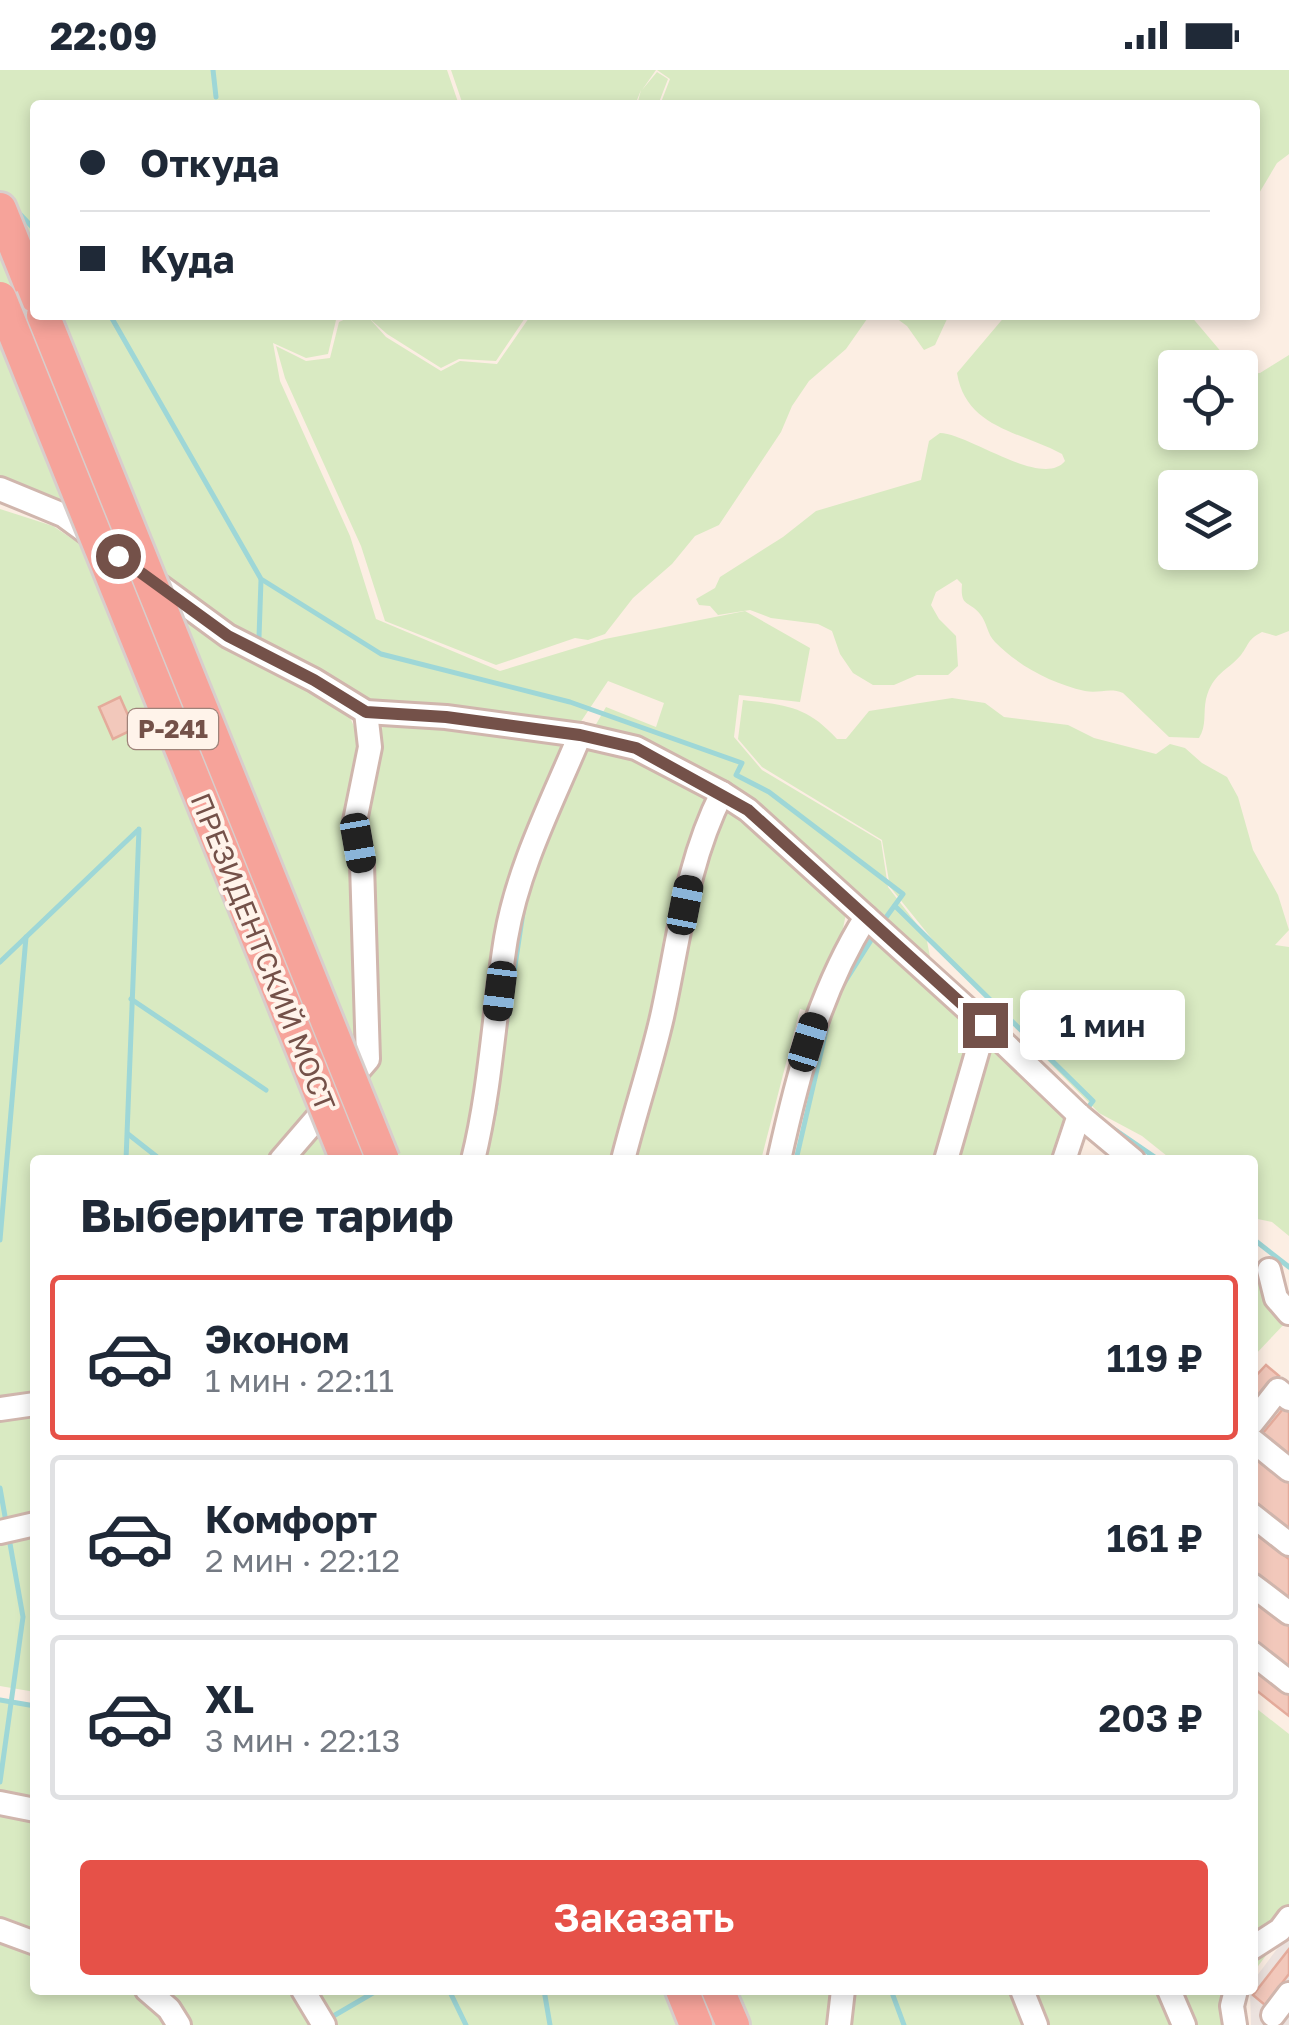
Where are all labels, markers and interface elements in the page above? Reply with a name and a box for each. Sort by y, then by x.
text: 22:09 [50,13,157,58]
text: Откуда [140,140,279,185]
text: Куда [140,236,234,281]
map controls [1158,350,1258,570]
button: locate [1158,350,1258,450]
button: layers [1158,470,1258,570]
route start [96,534,141,579]
road number: Р-241 [128,709,218,749]
street label: ПРЕЗИДЕНТСКИЙ МОСТ [184,788,342,1116]
car [338,811,378,875]
car [665,873,705,937]
car [481,959,519,1023]
callout: 1 мин [1020,990,1185,1060]
route end [963,1003,1008,1048]
text: 1 мин [1059,1006,1146,1044]
car [785,1009,831,1075]
text: Выберите тариф [80,1188,454,1242]
icon: car [85,1313,175,1403]
text: Эконом [205,1316,349,1361]
text: 119 ₽ [1106,1335,1203,1380]
text: 1 мин · 22:11 [205,1361,394,1399]
icon: car [85,1493,175,1583]
text: Комфорт [205,1496,377,1541]
text: 161 ₽ [1106,1515,1203,1560]
text: 2 мин · 22:12 [205,1541,400,1579]
icon: car [85,1673,175,1763]
text: XL [205,1676,254,1721]
text: 203 ₽ [1098,1695,1203,1740]
text: 3 мин · 22:13 [205,1721,400,1759]
button: Заказать [80,1860,1208,1975]

